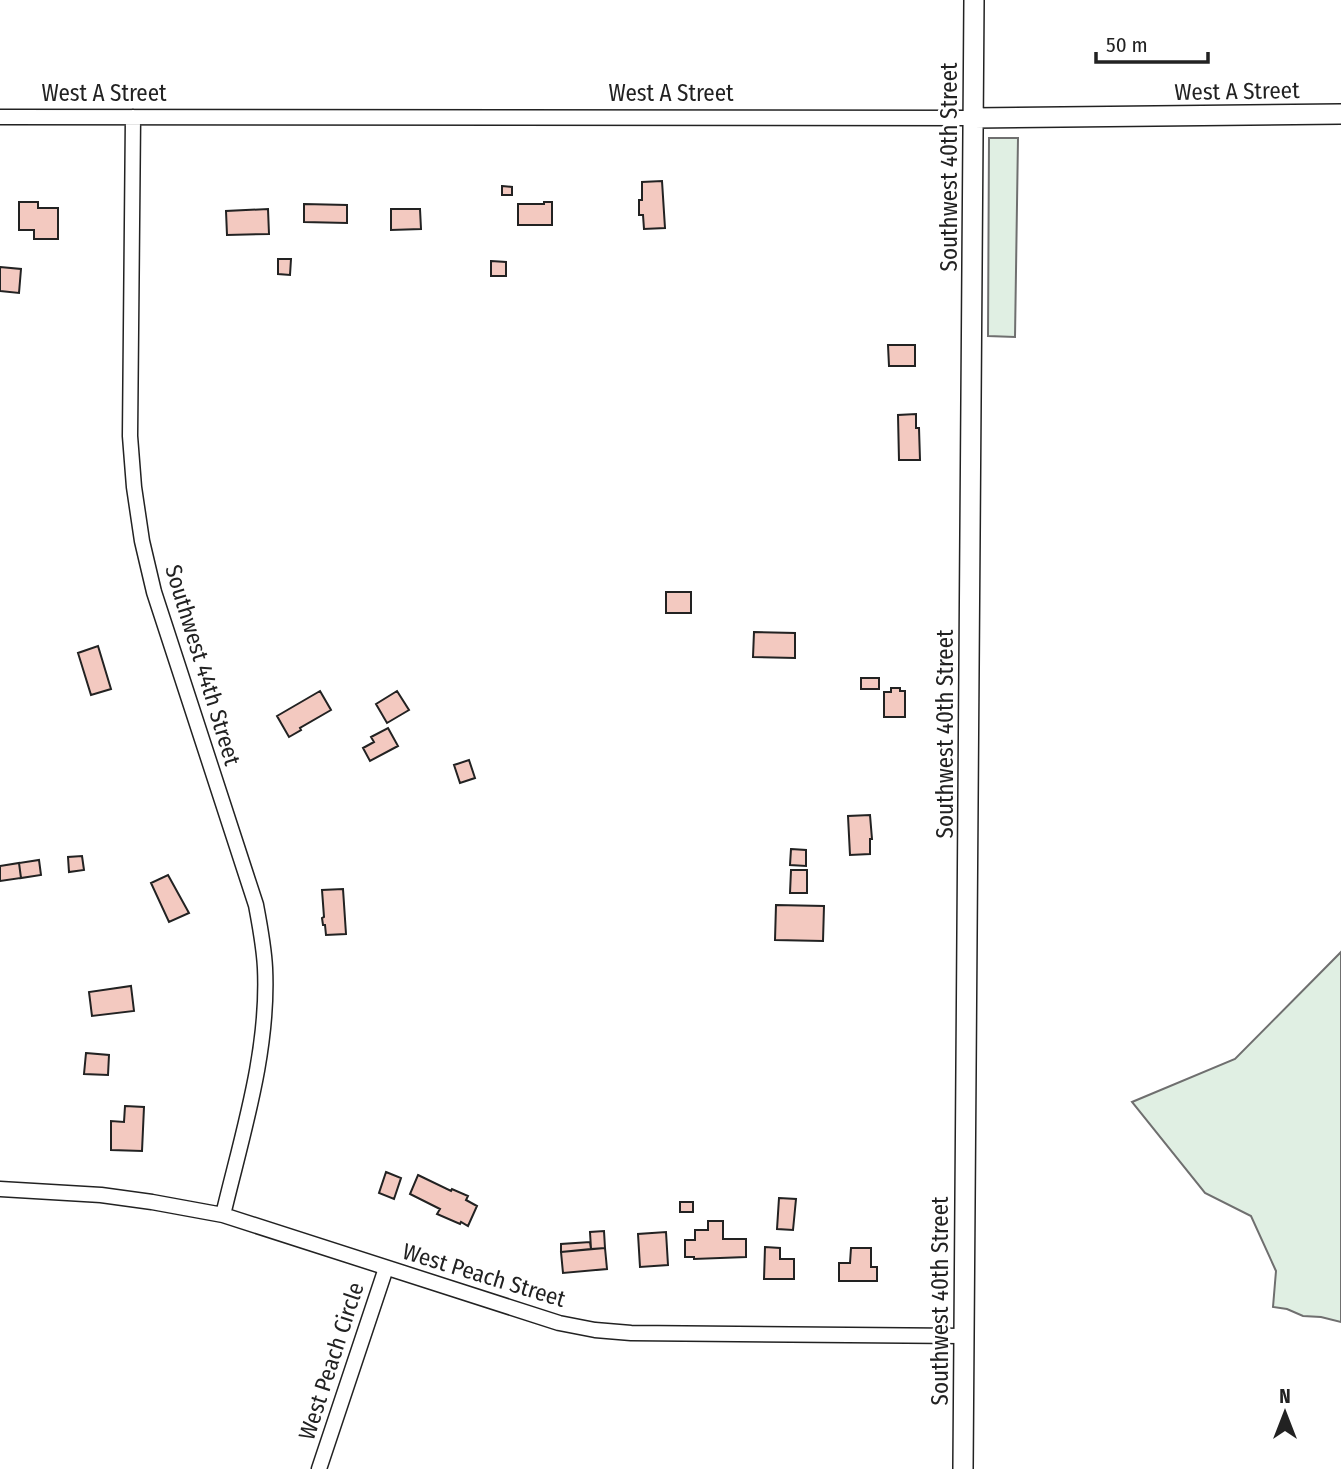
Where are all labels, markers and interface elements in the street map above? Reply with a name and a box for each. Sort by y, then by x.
scale bar [1096,21,1208,65]
text: 50 m [1106,32,1148,58]
street label: Southwest 40th Street [935,62,963,272]
street label: West A Street [1174,76,1300,106]
street label: West A Street [41,79,167,107]
street label: West A Street [608,79,734,107]
street label: Southwest 44th Street [159,561,247,769]
street label: Southwest 40th Street [931,629,959,839]
street label: Southwest 40th Street [926,1196,954,1406]
street label: West Peach Street [399,1237,569,1313]
street label: West Peach Circle [292,1279,370,1443]
north arrow [1250,1378,1320,1448]
text: N [1279,1385,1291,1408]

